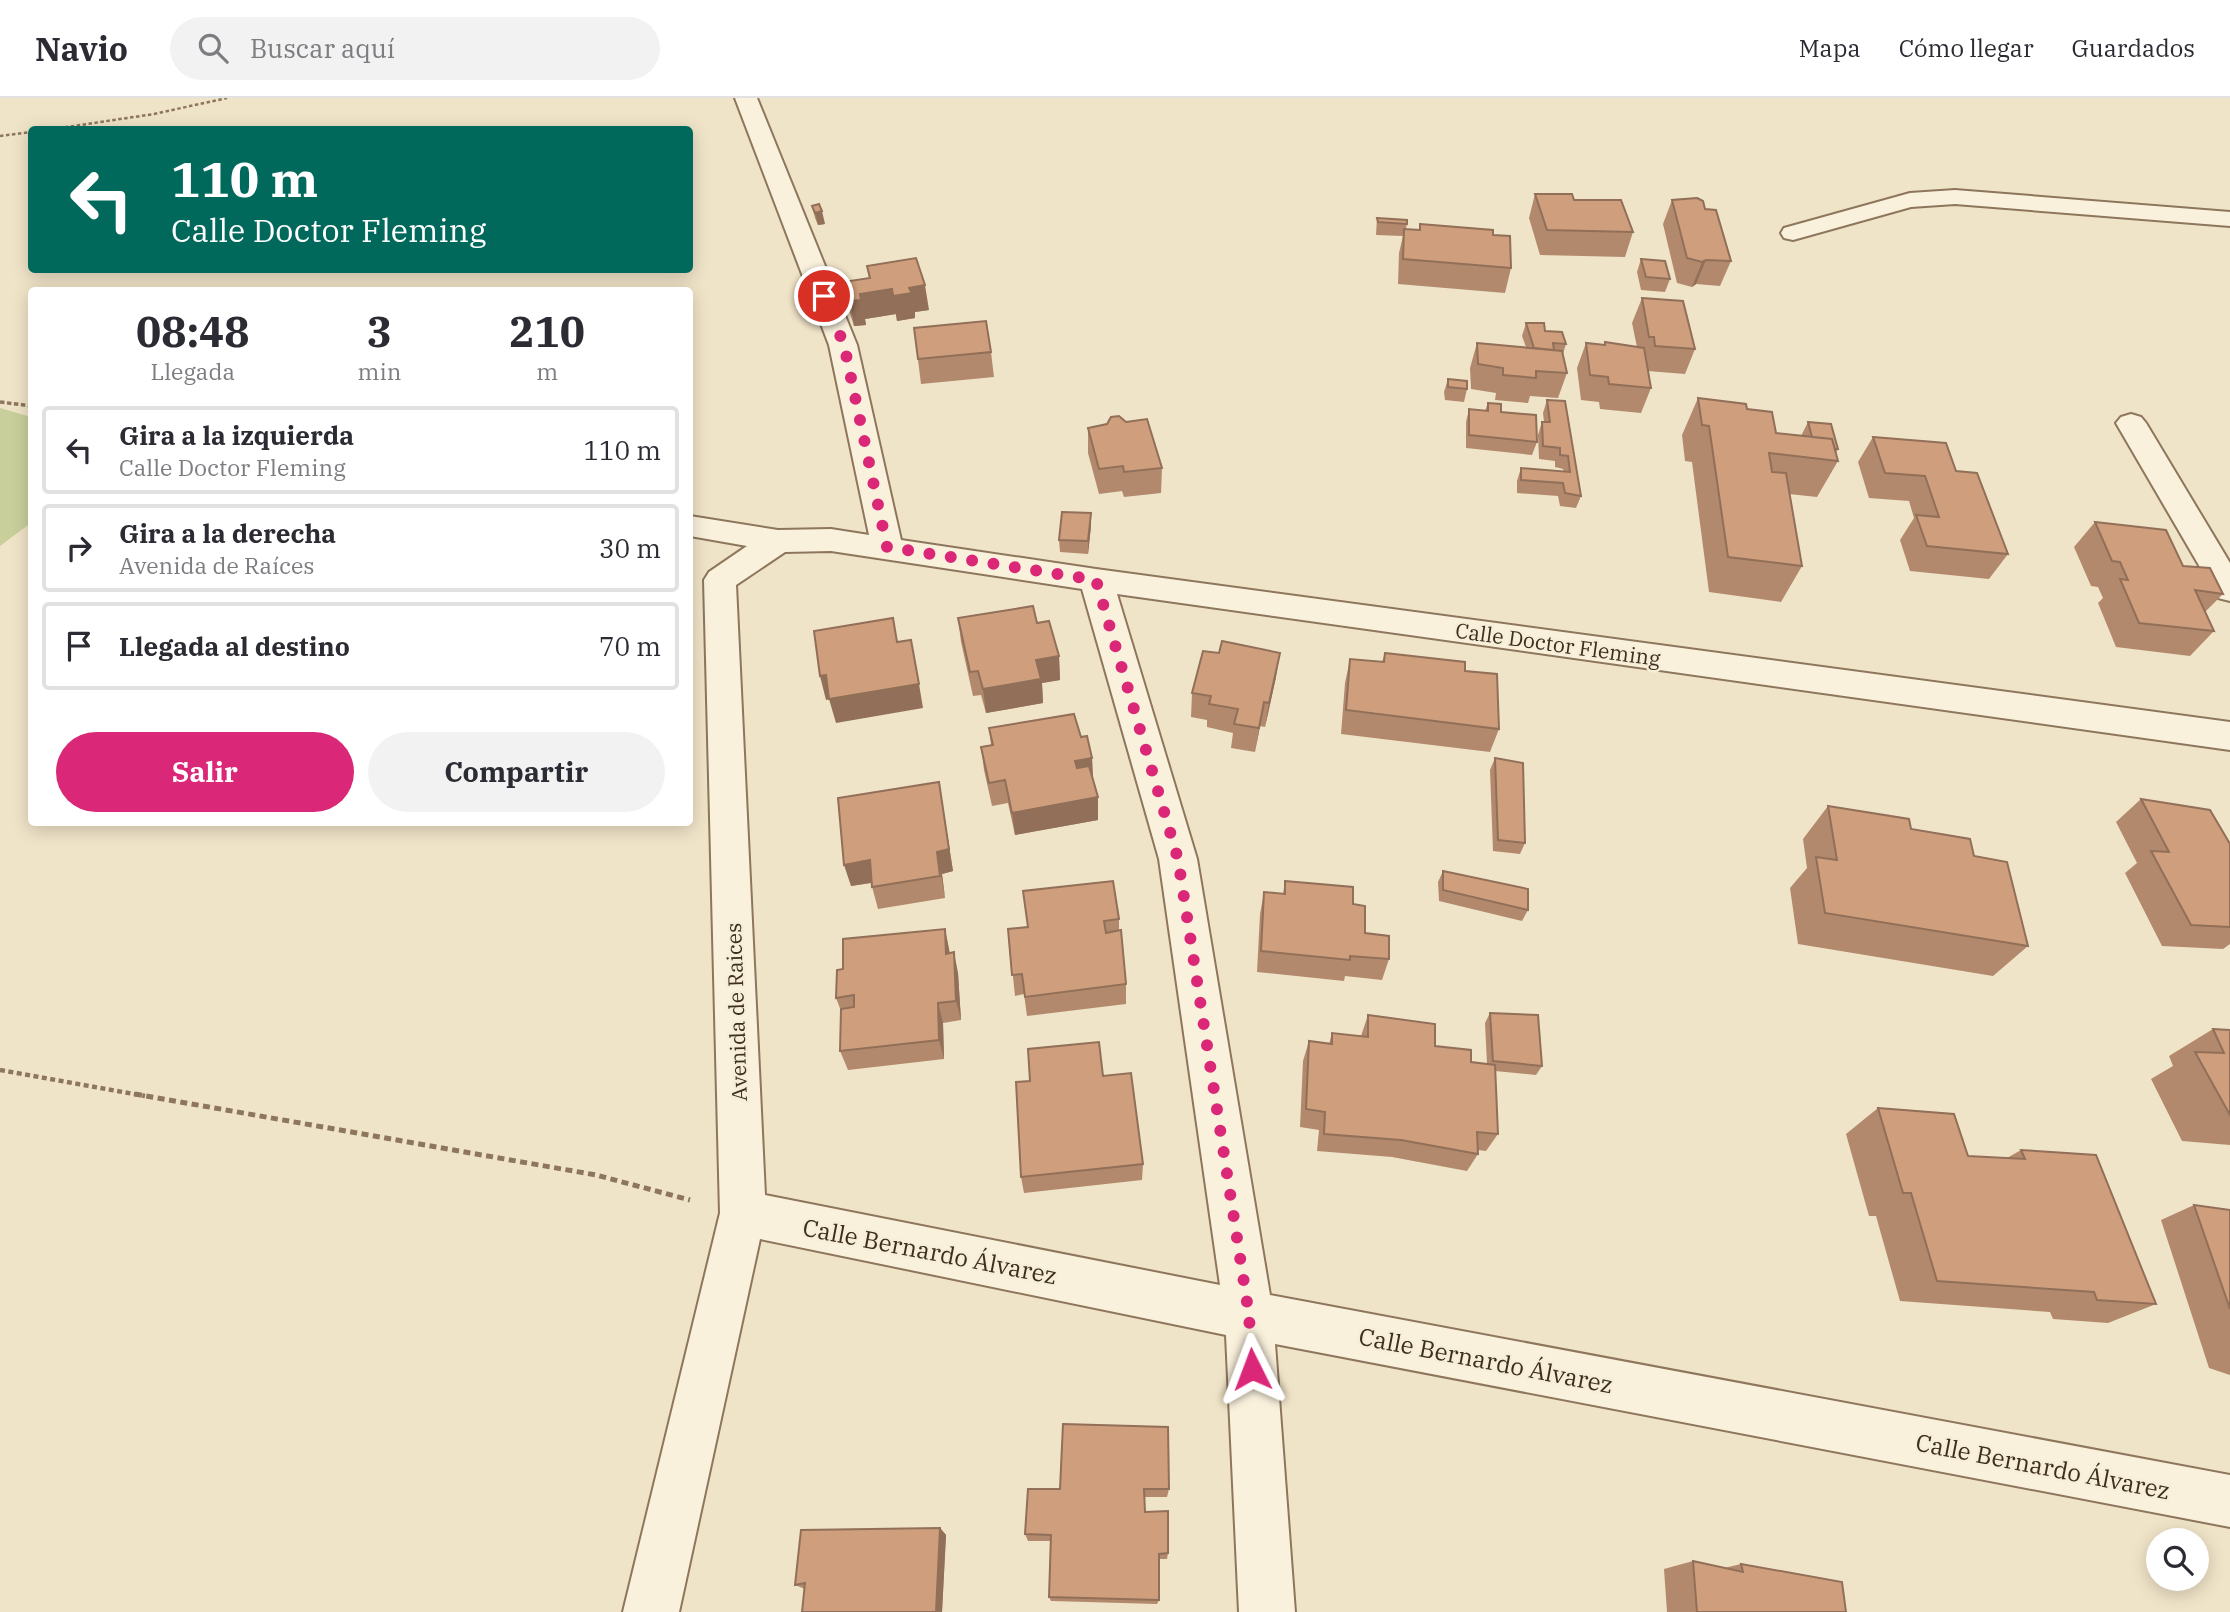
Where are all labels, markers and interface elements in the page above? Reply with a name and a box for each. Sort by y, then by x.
search box [170,17,660,80]
text: Navio [35,27,128,70]
icon: search [194,29,232,67]
text: Buscar aquí [250,31,395,65]
text: Mapa [1799,32,1861,64]
text: Cómo llegar [1899,32,2034,64]
text: Guardados [2072,32,2195,64]
text: 110 m [171,147,318,210]
icon: left [56,154,147,245]
text: Calle Doctor Fleming [171,209,486,251]
pin [794,266,854,326]
icon: arrive [805,277,843,315]
text: 08:48 [136,304,250,359]
text: 3 [367,304,392,359]
text: 210 [509,304,585,359]
text: Llegada [151,356,235,386]
text: min [358,356,401,386]
text: m [536,356,558,386]
text: Gira a la izquierda [119,418,354,452]
icon: left [60,431,98,469]
text: 110 m [583,433,661,467]
text: Calle Doctor Fleming [119,452,346,482]
text: Gira a la derecha [119,516,336,550]
icon: right [60,529,98,567]
text: 30 m [599,531,661,565]
text: Avenida de Raíces [119,550,315,580]
street label: Calle Doctor Fleming [1454,616,1663,672]
icon: arrive [60,627,98,665]
text: Llegada al destino [119,629,350,663]
text: 70 m [599,629,661,663]
button: Salir [56,732,354,812]
button: Compartir [368,732,665,812]
street label: Avenida de Raices [719,922,753,1102]
street label: Calle Bernardo Álvarez [800,1211,1060,1291]
street label: Calle Bernardo Álvarez [1356,1320,1616,1400]
position arrow [1215,1332,1289,1406]
street label: Calle Bernardo Álvarez [1913,1426,2173,1506]
map controls [2146,1528,2209,1591]
button: search [2146,1528,2209,1591]

